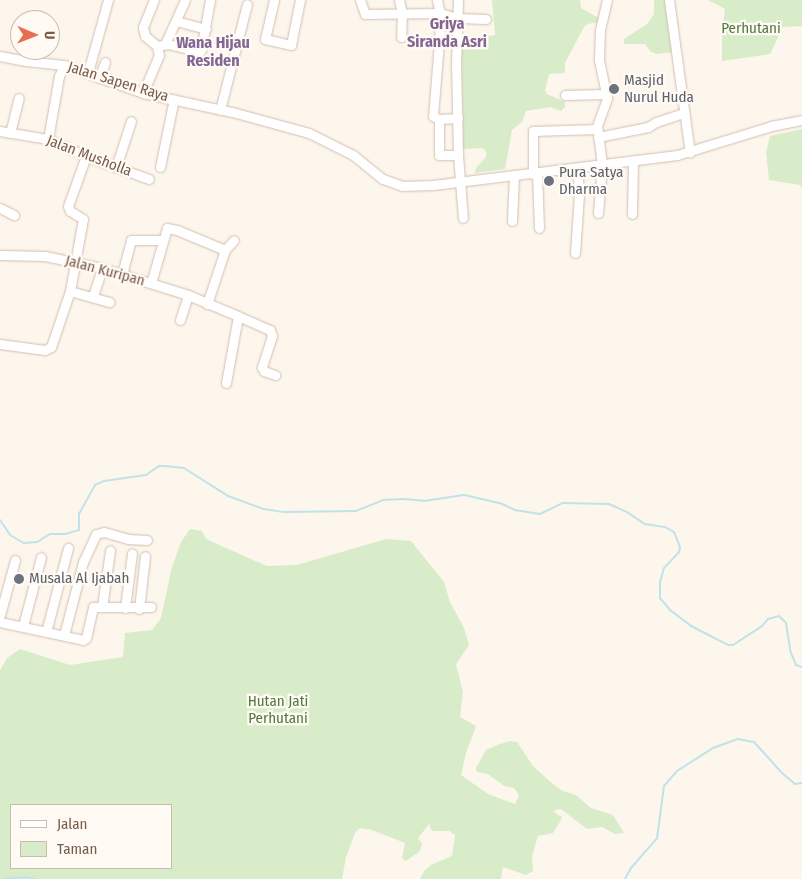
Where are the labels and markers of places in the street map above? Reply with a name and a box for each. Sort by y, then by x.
place label: Masjid Nurul Huda [624,71,694,106]
marker: Masjid Nurul Huda [608,83,620,95]
place label: Pura Satya Dharma [559,163,623,198]
marker: Pura Satya Dharma [543,175,555,187]
place label: Musala Al Ijabah [29,570,129,588]
marker: Musala Al Ijabah [13,573,25,585]

